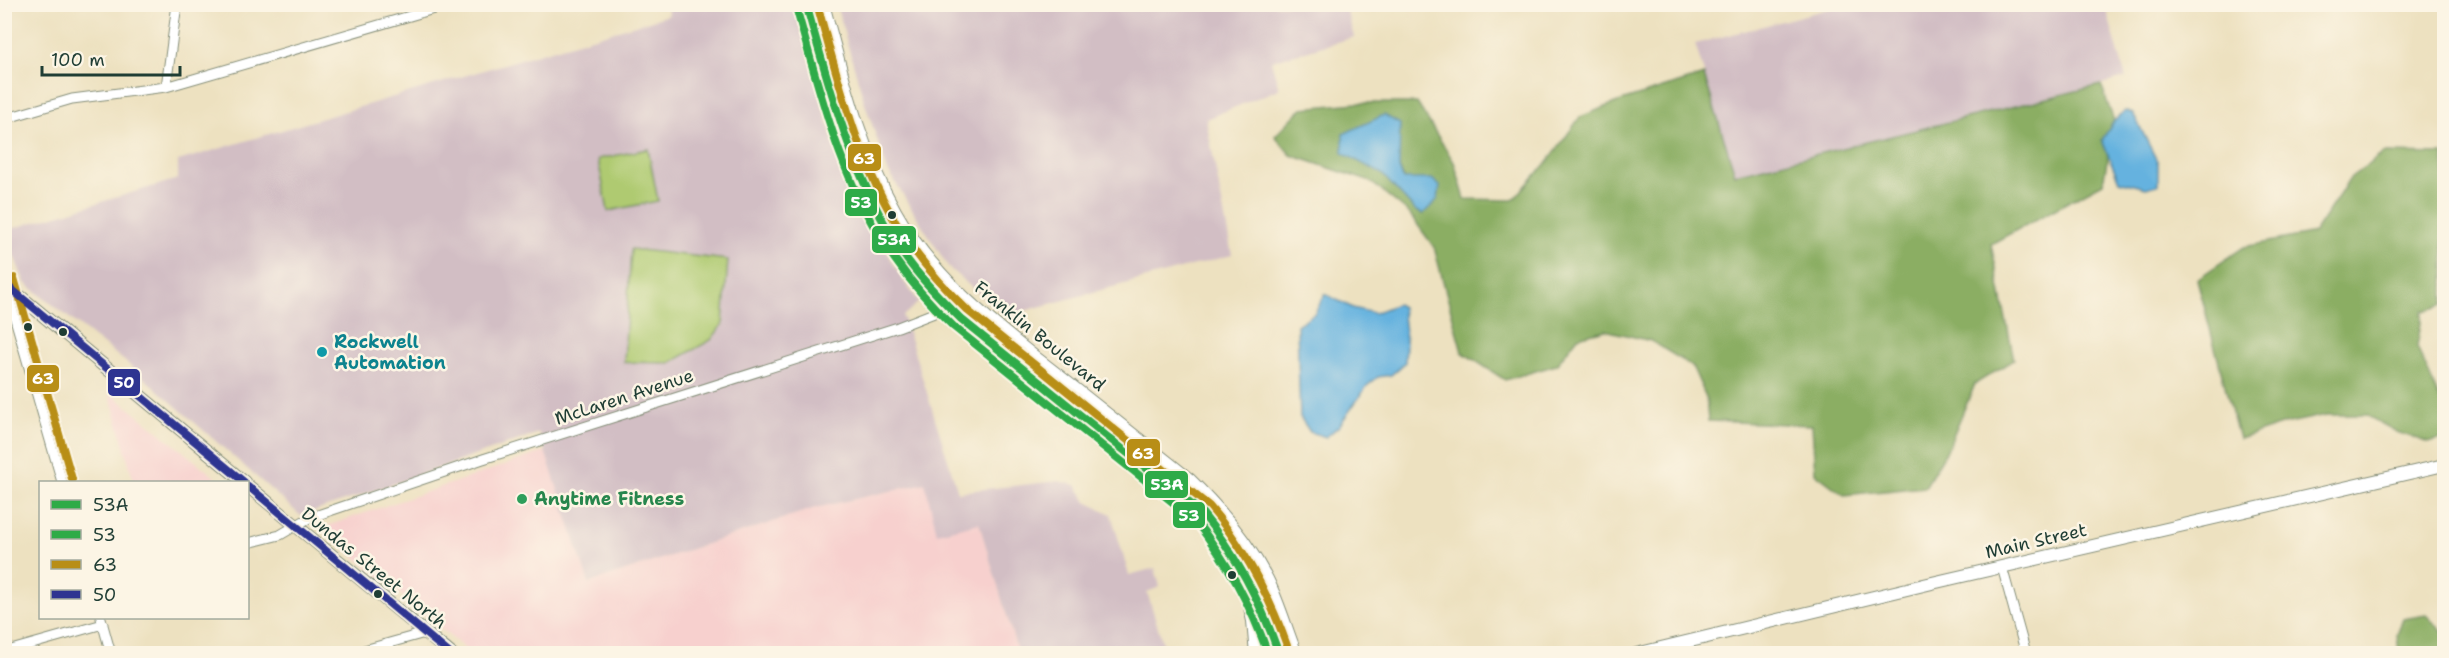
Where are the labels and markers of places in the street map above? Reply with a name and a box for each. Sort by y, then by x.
unlabelled marker [886,209,898,221]
unlabelled marker [22,321,34,333]
unlabelled marker [57,326,69,338]
place label: Rockwell Automation [334,330,446,375]
marker: Rockwell Automation [315,345,329,359]
place label: Anytime Fitness [534,487,684,511]
marker: Anytime Fitness [515,492,529,506]
unlabelled marker [1226,569,1238,581]
unlabelled marker [372,588,384,600]

